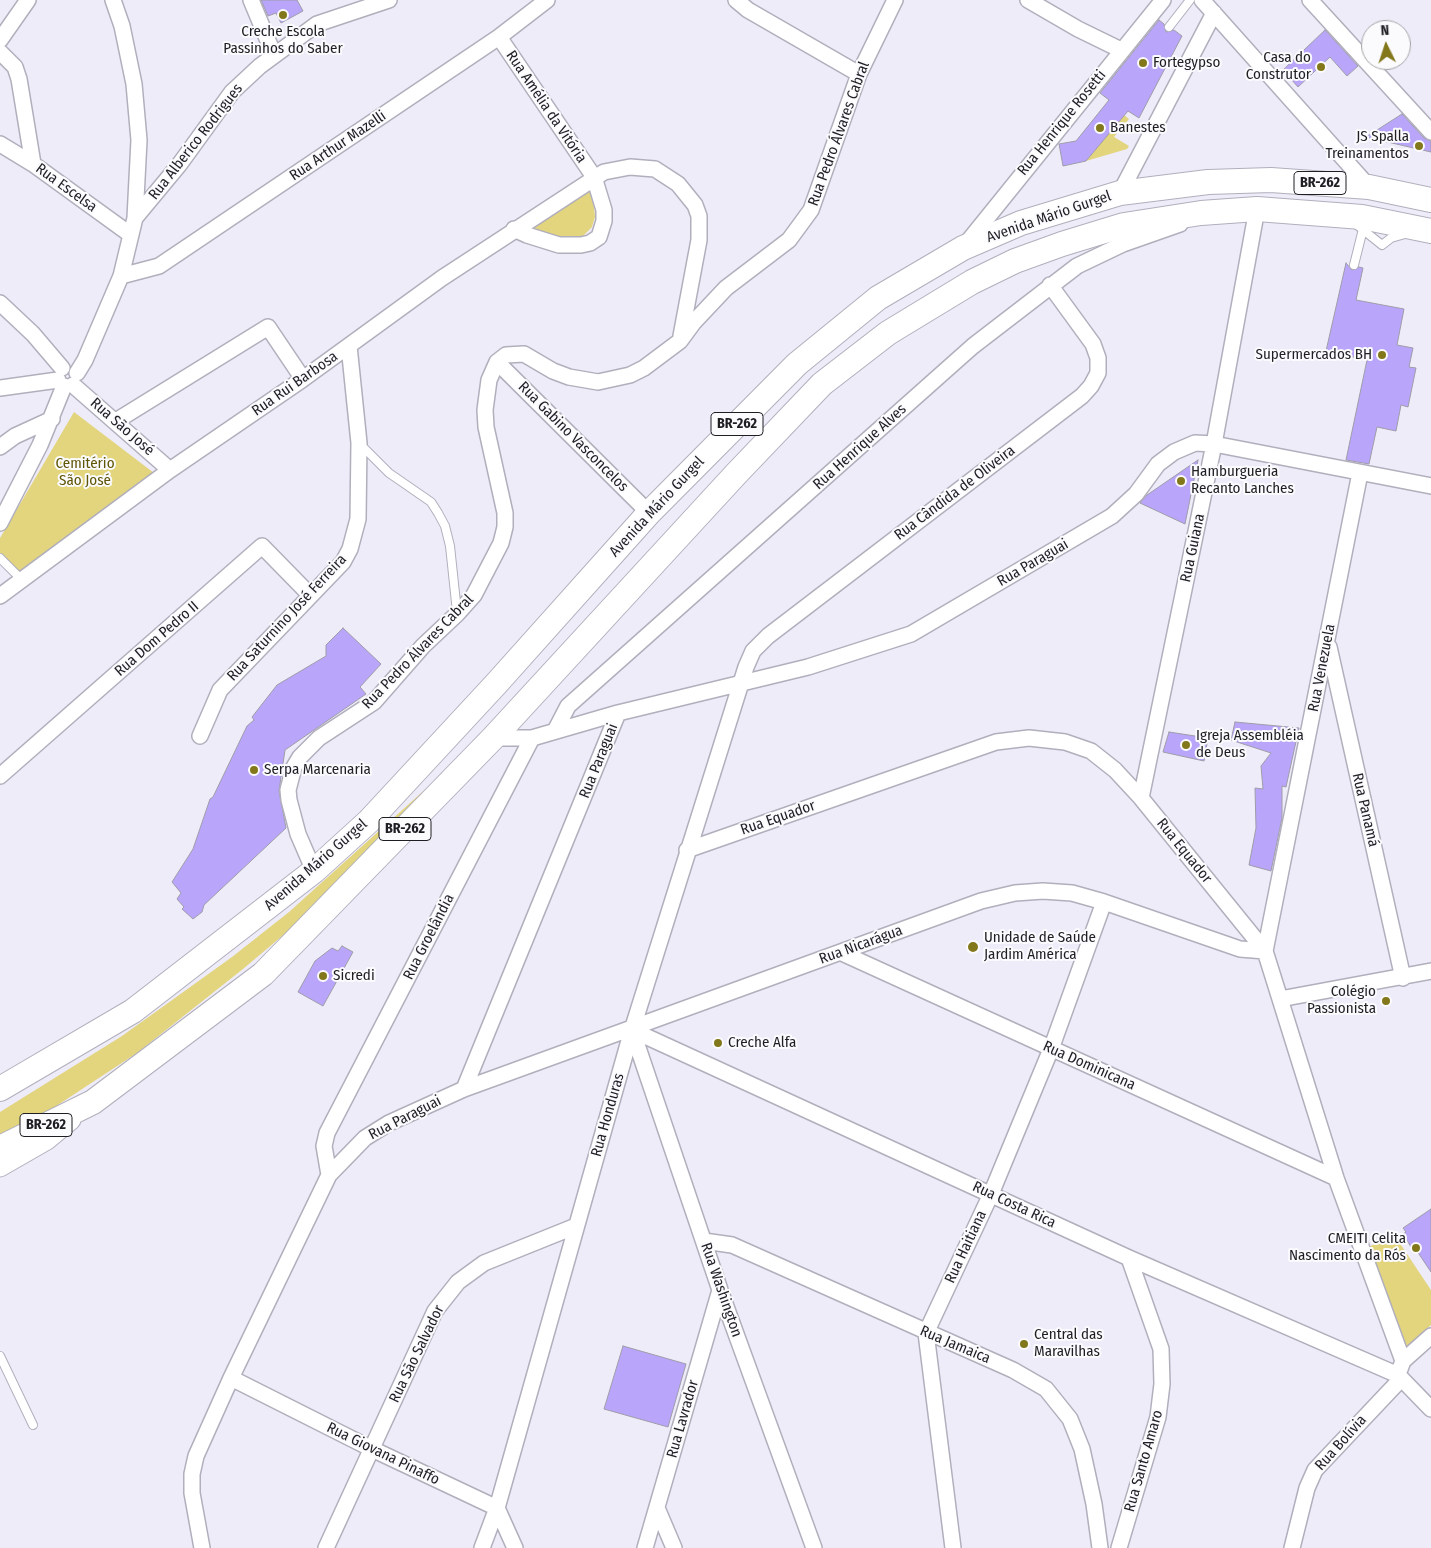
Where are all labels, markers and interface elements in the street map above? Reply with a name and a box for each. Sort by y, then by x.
marker: Creche Escola Passinhos do Saber [277,9,289,21]
north arrow [1361,20,1411,70]
text: N [1380,22,1390,39]
place label: Creche Escola Passinhos do Saber [223,23,343,58]
street label: Rua Amélia da Vitória [502,47,590,167]
place label: Casa do Construtor [1246,49,1311,84]
place label: Fortegypso [1153,54,1220,72]
marker: Fortegypso [1137,57,1149,69]
street label: Rua Pedro Álvares Cabral [804,59,874,209]
marker: Casa do Construtor [1315,61,1327,73]
street label: Rua Henrique Rosetti [1014,67,1110,179]
street label: Rua Alberico Rodrigues [145,80,247,204]
street label: Rua Arthur Mazelli [286,107,390,185]
place label: Banestes [1110,119,1166,137]
marker: Banestes [1094,122,1106,134]
place label: JS Spalla Treinamentos [1325,128,1409,163]
marker: JS Spalla Treinamentos [1413,140,1425,152]
street label: Rua Escelsa [32,160,100,216]
road number: BR-262 [1294,172,1346,194]
street label: Avenida Mário Gurgel [984,187,1114,247]
place label: Supermercados BH [1256,346,1372,364]
street label: Rua Rui Barbosa [249,348,341,420]
marker: Supermercados BH [1376,349,1388,361]
street label: Rua Gabino Vasconcelos [514,378,632,496]
street label: Rua São José [86,394,158,460]
street label: Rua Henrique Alves [810,400,910,494]
road number: BR-262 [711,412,763,436]
street label: Rua Cândida de Oliveira [891,442,1019,544]
street label: Avenida Mário Gurgel [606,453,708,561]
park label: Cemitério São José [55,455,115,490]
place label: Hamburgueria Recanto Lanches [1191,463,1294,498]
marker: Hamburgueria Recanto Lanches [1175,475,1187,487]
street label: Rua Guiana [1177,512,1209,584]
street label: Rua Paraguai [994,535,1072,591]
street label: Rua Saturnino José Ferreira [224,551,350,685]
street label: Rua Pedro Álvares Cabral [359,591,477,713]
street label: Rua Dom Pedro II [111,598,203,680]
street label: Rua Venezuela [1305,623,1339,713]
street label: Rua Paraguai [576,721,622,801]
place label: Igreja Assembléia de Deus [1196,727,1304,762]
marker: Igreja Assembléia de Deus [1180,739,1192,751]
place label: Serpa Marcenaria [264,761,371,779]
marker: Serpa Marcenaria [248,764,260,776]
street label: Rua Panamá [1348,771,1382,849]
street label: Rua Equador [738,797,818,839]
street label: Avenida Mário Gurgel [261,815,371,915]
street label: Rua Equador [1152,815,1216,887]
road number: BR-262 [379,818,431,841]
street label: Rua Groelândia [400,891,458,983]
street label: Rua Nicarágua [817,922,905,968]
place label: Unidade de Saúde Jardim América [984,929,1096,964]
marker: Unidade de Saúde Jardim América [966,940,980,954]
place label: Sicredi [333,967,375,985]
marker: Sicredi [317,970,329,982]
place label: Colégio Passionista [1307,983,1376,1018]
marker: Colégio Passionista [1380,995,1392,1007]
place label: Creche Alfa [728,1034,796,1052]
marker: Creche Alfa [712,1037,724,1049]
street label: Rua Dominicana [1040,1038,1138,1094]
street label: Rua Honduras [587,1071,629,1159]
street label: Rua Paraguai [366,1092,444,1144]
road number: BR-262 [20,1114,72,1136]
street label: Rua Costa Rica [970,1178,1058,1232]
street label: Rua Haitiana [941,1208,991,1286]
place label: CMEITI Celita Nascimento da Rós [1289,1230,1406,1265]
street label: Rua Washington [696,1241,746,1339]
marker: CMEITI Celita Nascimento da Rós [1410,1242,1422,1254]
street label: Rua São Salvador [386,1302,448,1406]
street label: Rua Jamaica [917,1322,993,1368]
place label: Central das Maravilhas [1034,1326,1103,1361]
marker: Central das Maravilhas [1018,1338,1030,1350]
street label: Rua Lavrador [663,1378,703,1460]
street label: Rua Santo Amaro [1121,1408,1167,1514]
street label: Rua Bolívia [1311,1412,1371,1474]
street label: Rua Giovana Pinaffo [324,1419,442,1489]

